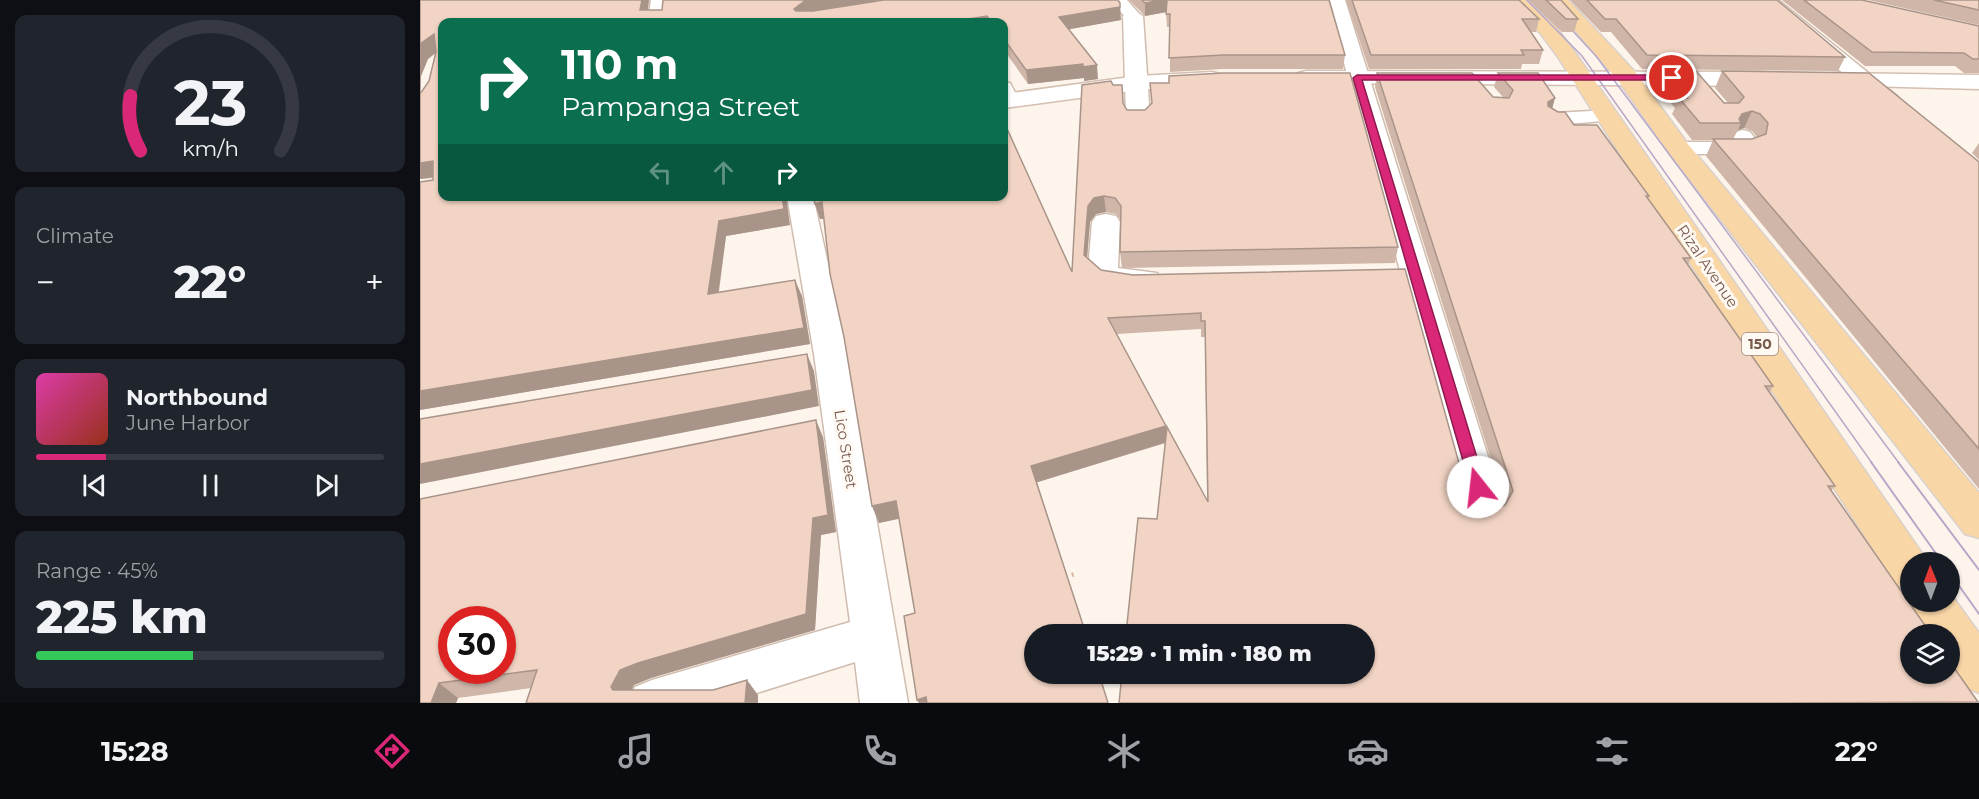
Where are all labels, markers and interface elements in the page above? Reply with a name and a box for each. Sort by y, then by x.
text: 110 m [561,38,678,90]
icon: right [462,42,540,120]
pin [1646,52,1697,103]
icon: arrive [1655,61,1688,94]
text: 23 [173,65,247,141]
text: Pampanga Street [561,90,800,123]
text: km/h [181,135,239,161]
icon: left [644,156,677,189]
icon: ahead [707,156,740,189]
icon: right [770,156,803,189]
street label: Rizal Avenue [1673,221,1743,311]
text: Climate [36,224,114,248]
text: 22° [174,254,246,309]
text: − [36,262,55,302]
text: + [365,262,384,302]
road number: 150 [1742,333,1778,355]
text: Northbound [126,384,268,411]
street label: Lico Street [830,408,862,490]
text: June Harbor [126,411,250,435]
position arrow [1446,455,1510,519]
icon: previous [78,469,111,502]
icon: pause [194,469,227,502]
icon: next [310,469,343,502]
north arrow [1900,552,1960,612]
map controls [1900,552,1960,684]
text: Range · 45% [36,559,158,583]
text: 225 km [36,589,208,644]
speed limit sign: 30 [438,606,516,684]
button: layers [1900,624,1960,684]
text: 15:29 · 1 min · 180 m [1087,640,1312,667]
icon: directions [371,730,413,772]
icon: music [615,730,657,772]
icon: phone [859,730,901,772]
icon: climate [1103,730,1145,772]
icon: car [1347,730,1389,772]
icon: filters [1591,730,1633,772]
text: 15:28 [101,735,169,768]
text: 22° [1835,735,1878,768]

